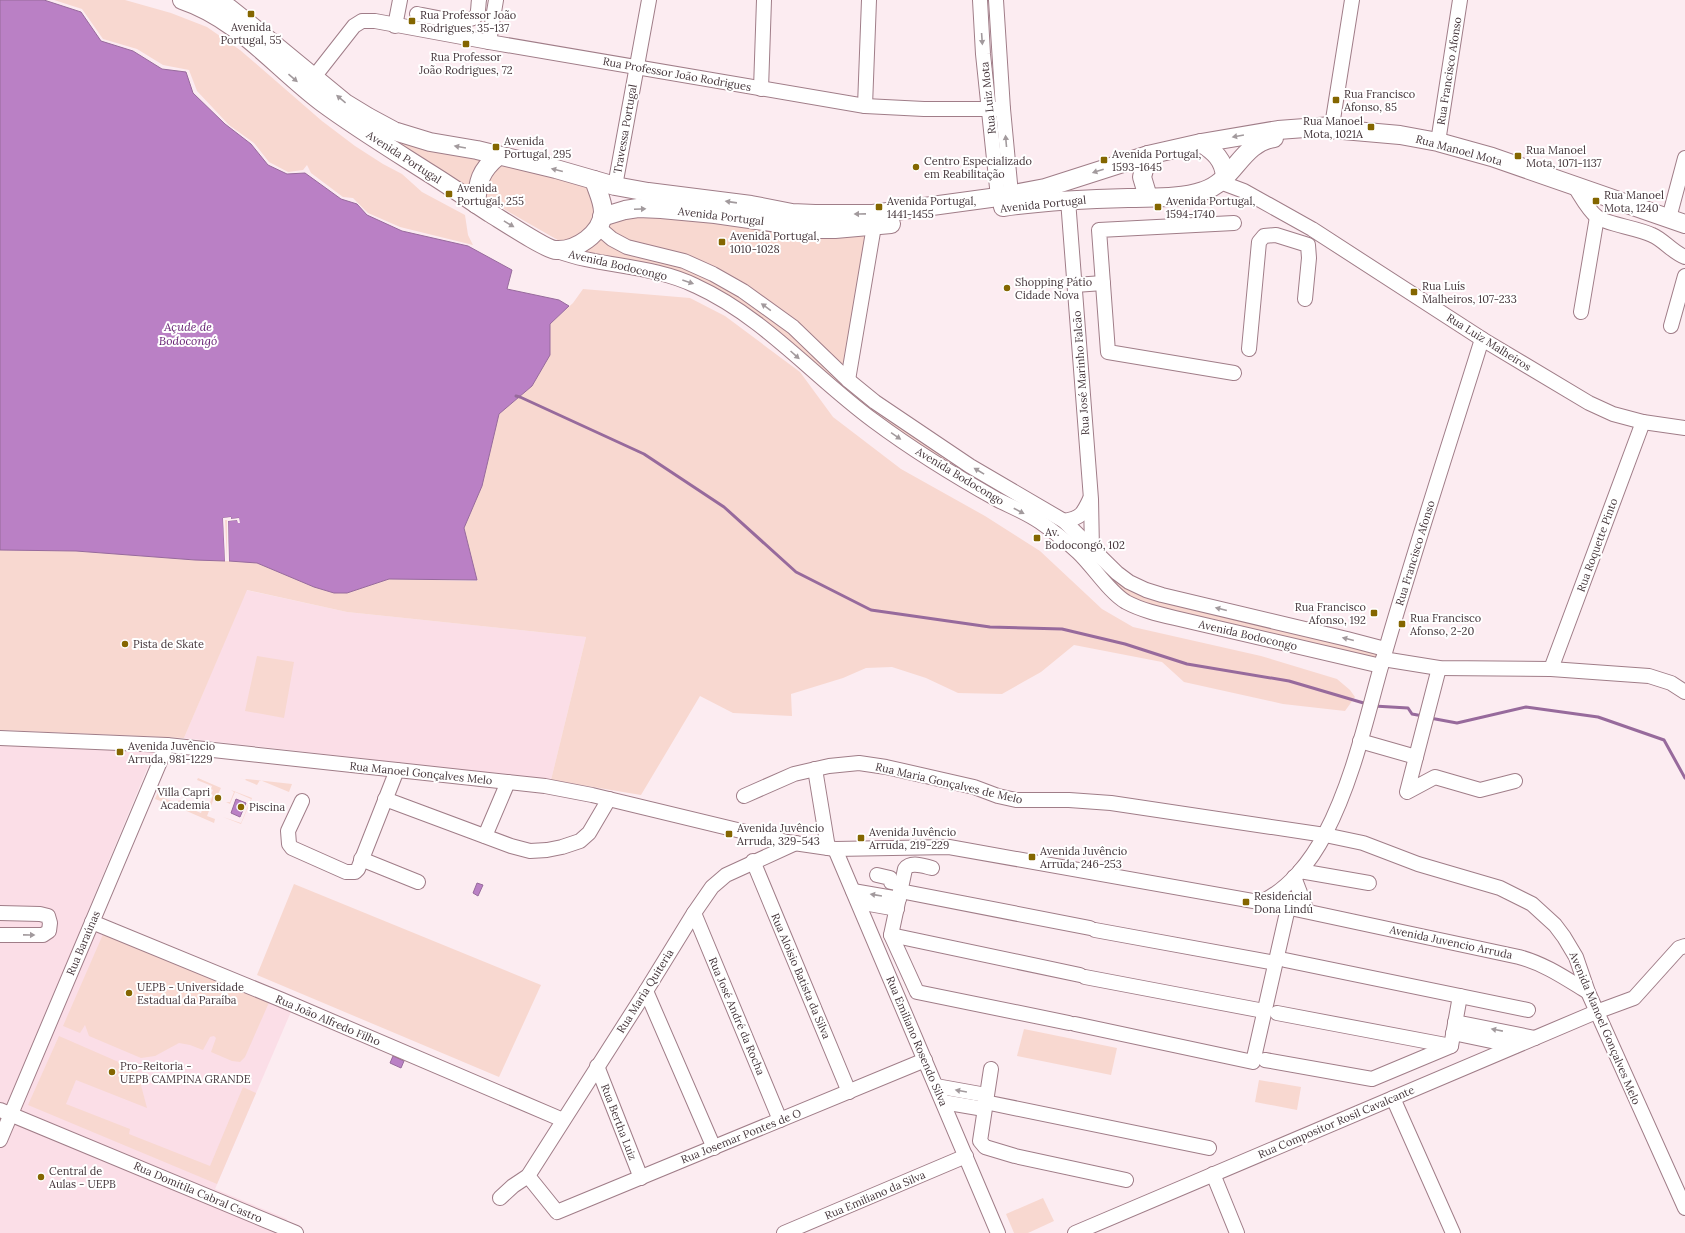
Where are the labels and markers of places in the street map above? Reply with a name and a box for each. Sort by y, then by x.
place label: Rua Professor João Rodrigues, 35-137 [420,8,516,35]
marker: Avenida Portugal, 55 [246,9,256,19]
marker: Rua Professor João Rodrigues, 35-137 [407,16,417,26]
place label: Avenida Portugal, 55 [220,20,282,47]
marker: Rua Professor João Rodrigues, 72 [461,39,471,49]
place label: Rua Professor João Rodrigues, 72 [418,50,513,77]
place label: Rua Francisco Afonso, 85 [1343,87,1415,114]
marker: Rua Francisco Afonso, 85 [1331,95,1341,105]
place label: Rua Manoel Mota, 1021A [1303,114,1364,141]
marker: Rua Manoel Mota, 1021A [1366,122,1376,132]
place label: Avenida Portugal, 295 [503,134,571,161]
marker: Avenida Portugal, 295 [491,142,501,152]
place label: Rua Manoel Mota, 1071-1137 [1526,143,1602,170]
place label: Avenida Portugal, 1593-1645 [1111,147,1201,174]
marker: Rua Manoel Mota, 1071-1137 [1513,151,1523,161]
place label: Centro Especializado em Reabilitação [924,154,1032,181]
marker: Avenida Portugal, 1593-1645 [1099,155,1109,165]
marker: Centro Especializado em Reabilitação [911,162,921,172]
place label: Avenida Portugal, 255 [456,181,524,208]
place label: Rua Manoel Mota, 1240 [1604,188,1664,215]
marker: Avenida Portugal, 255 [444,189,454,199]
place label: Avenida Portugal, 1441-1455 [886,194,976,221]
place label: Avenida Portugal, 1594-1740 [1165,194,1255,221]
marker: Rua Manoel Mota, 1240 [1591,196,1601,206]
marker: Avenida Portugal, 1441-1455 [874,202,884,212]
marker: Avenida Portugal, 1594-1740 [1153,202,1163,212]
place label: Avenida Portugal, 1010-1028 [729,229,819,256]
marker: Avenida Portugal, 1010-1028 [717,237,727,247]
place label: Shopping Pátio Cidade Nova [1015,275,1092,302]
place label: Rua Luís Malheiros, 107-233 [1422,279,1517,306]
marker: Shopping Pátio Cidade Nova [1002,283,1012,293]
marker: Rua Luís Malheiros, 107-233 [1409,287,1419,297]
place label: Av. Bodocongó, 102 [1044,525,1125,552]
marker: Av. Bodocongó, 102 [1032,533,1042,543]
place label: Rua Francisco Afonso, 192 [1295,600,1366,627]
marker: Rua Francisco Afonso, 192 [1369,608,1379,618]
place label: Rua Francisco Afonso, 2-20 [1409,611,1481,638]
marker: Rua Francisco Afonso, 2-20 [1397,619,1407,629]
place label: Pista de Skate [133,637,204,651]
marker: Pista de Skate [120,639,130,649]
place label: Avenida Juvêncio Arruda, 981-1229 [127,739,215,766]
marker: Avenida Juvêncio Arruda, 981-1229 [115,747,125,757]
place label: Villa Capri Academia [157,785,210,812]
marker: Villa Capri Academia [213,793,223,803]
place label: Piscina [249,800,285,814]
marker: Piscina [236,802,246,812]
place label: Avenida Juvêncio Arruda, 329-543 [736,821,824,848]
place label: Avenida Juvêncio Arruda, 219-229 [868,825,956,852]
marker: Avenida Juvêncio Arruda, 329-543 [724,829,734,839]
marker: Avenida Juvêncio Arruda, 219-229 [856,833,866,843]
place label: Avenida Juvêncio Arruda, 246-253 [1039,844,1127,871]
marker: Avenida Juvêncio Arruda, 246-253 [1027,852,1037,862]
place label: Residencial Dona Lindú [1254,889,1314,916]
marker: Residencial Dona Lindú [1241,897,1251,907]
place label: UEPB - Universidade Estadual da Paraíba [137,980,244,1007]
marker: UEPB - Universidade Estadual da Paraíba [124,988,134,998]
place label: Pro-Reitoria - UEPB CAMPINA GRANDE [120,1059,251,1086]
marker: Pro-Reitoria - UEPB CAMPINA GRANDE [107,1067,117,1077]
place label: Central de Aulas - UEPB [48,1164,116,1191]
marker: Central de Aulas - UEPB [36,1172,46,1182]

